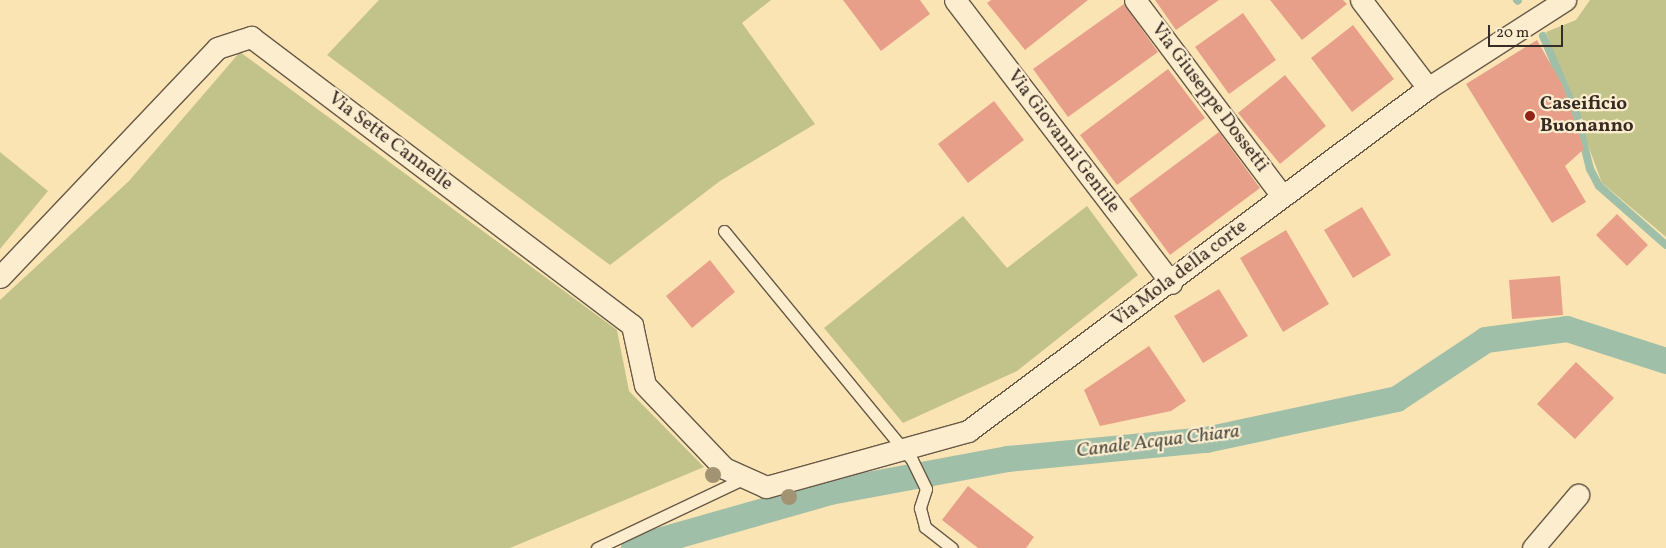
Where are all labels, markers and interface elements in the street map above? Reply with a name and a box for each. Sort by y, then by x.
scale bar [1491,15,1566,47]
street label: Via Giuseppe Dossetti [1145,19,1273,177]
text: 20 m [1496,23,1529,44]
street label: Via Giovanni Gentile [1002,66,1124,218]
street label: Via Sette Cannelle [323,88,457,196]
place label: Caseificio Buonanno [1540,94,1634,138]
marker: Caseificio Buonanno [1524,110,1536,122]
street label: Via Mola della corte [1108,216,1252,332]
water label: Canale Acqua Chiara [1075,420,1241,464]

